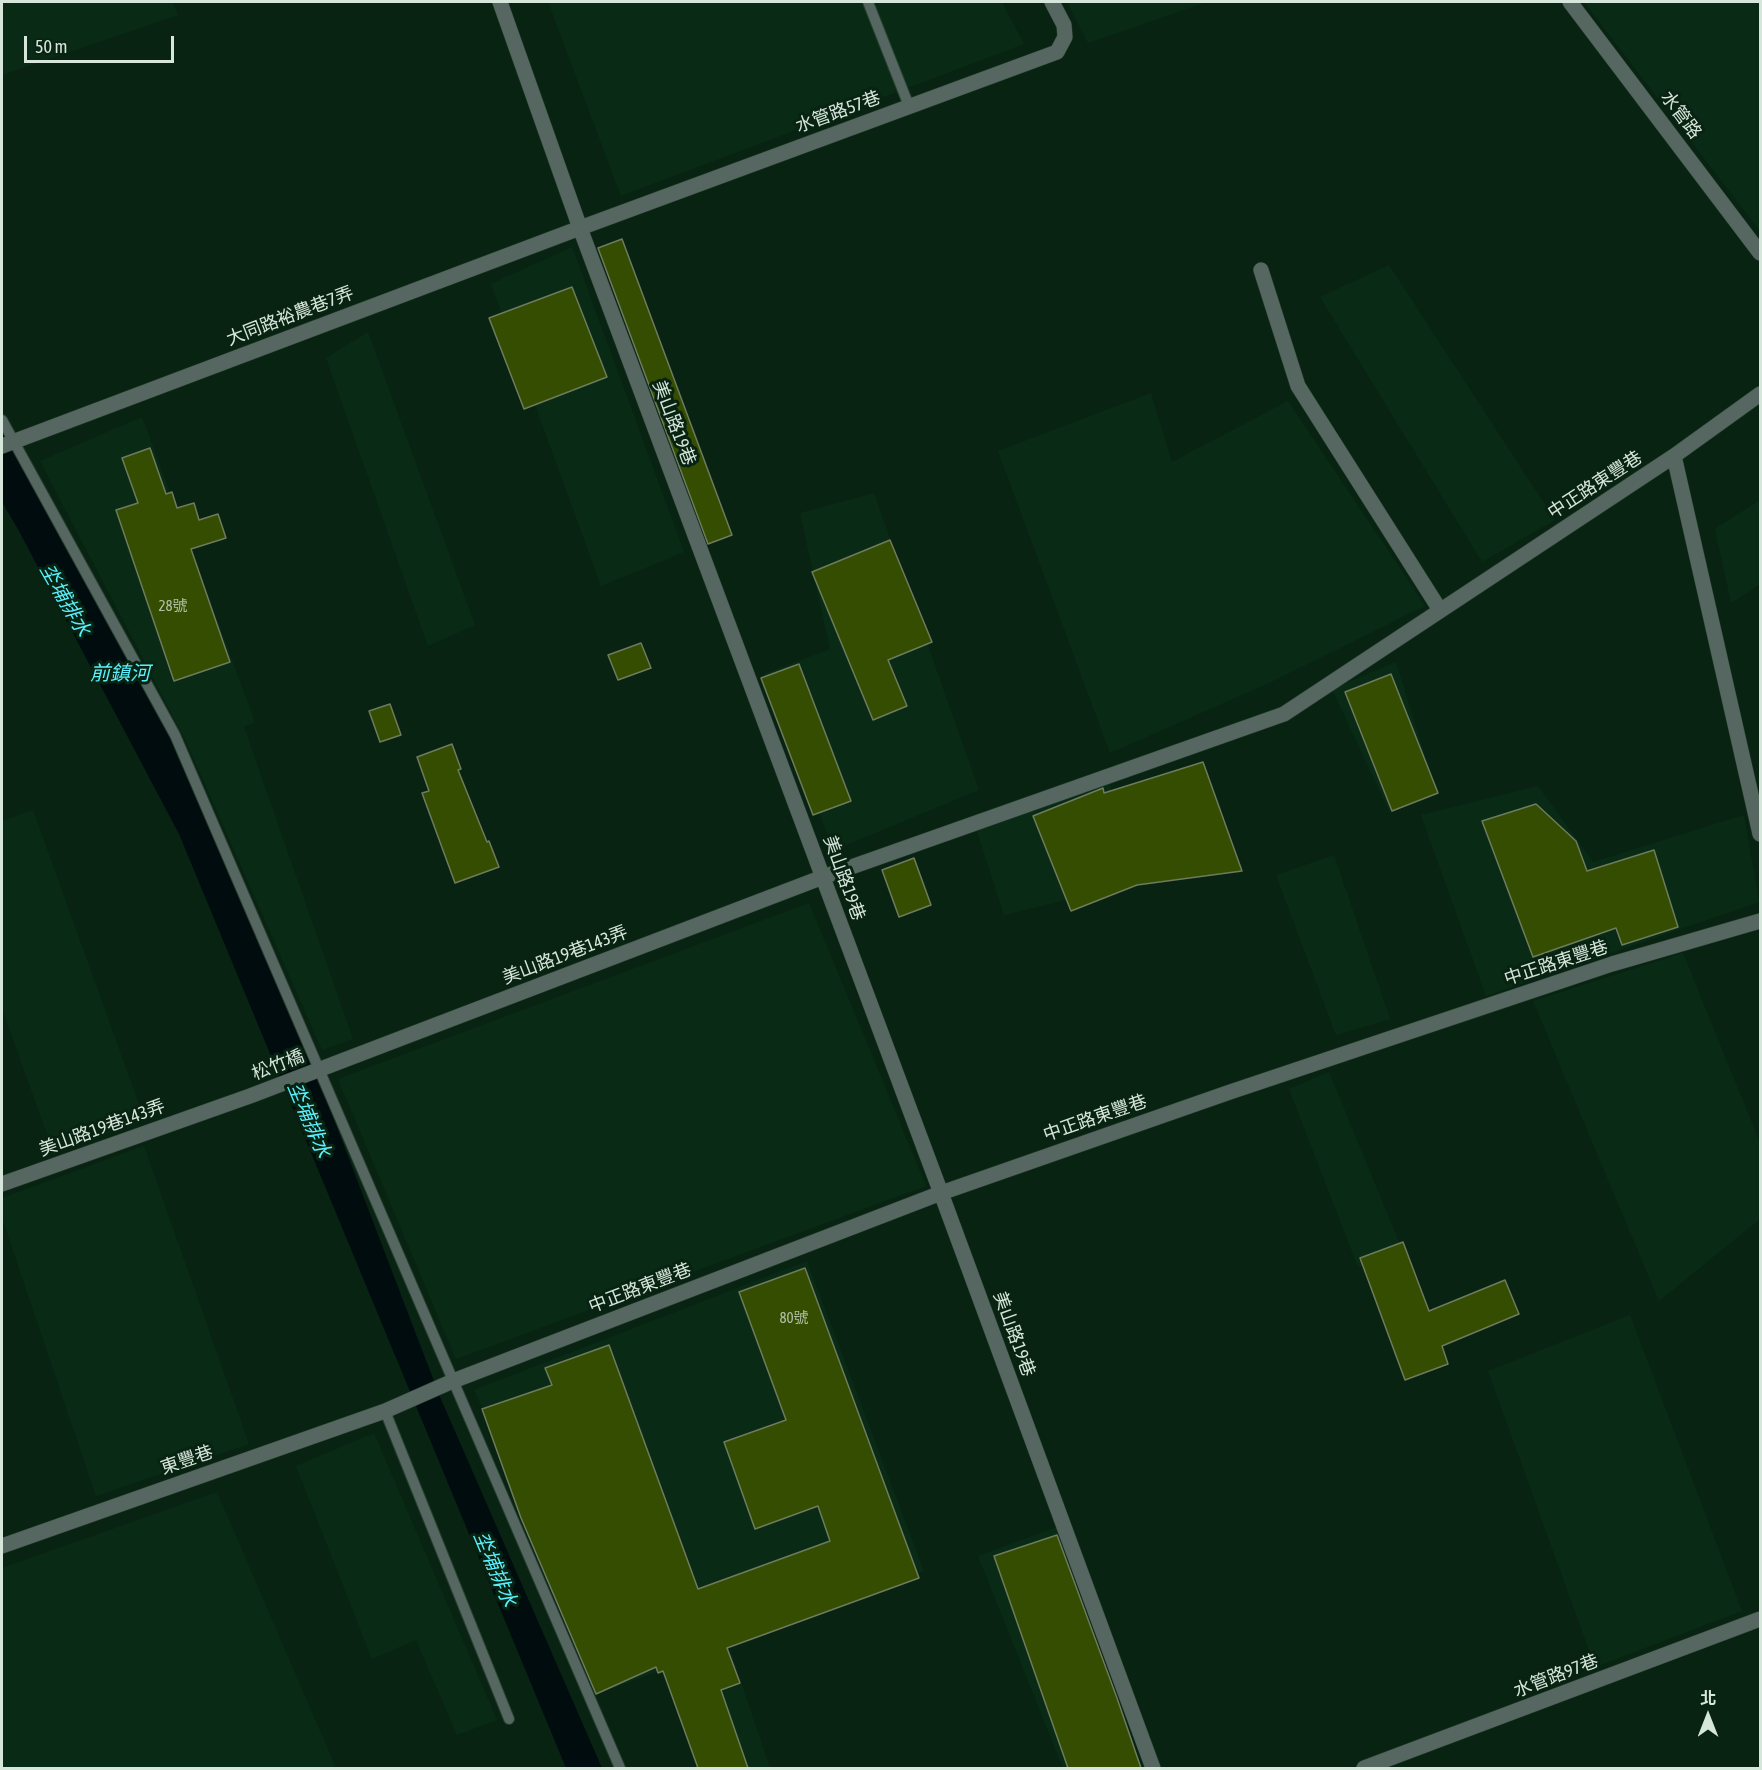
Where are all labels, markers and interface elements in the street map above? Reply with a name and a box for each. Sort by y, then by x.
scale bar [27,24,177,62]
text: 50 m [35,36,67,57]
street label: 水管路57巷 [793,87,883,137]
street label: 水管路 [1656,87,1706,143]
street label: 大同路裕農巷7弄 [223,282,357,350]
street label: 美山路19巷 [648,378,700,468]
street label: 中正路東豐巷 [1544,447,1646,523]
water label: 坔埔排水 [35,559,95,641]
house number: 28號 [158,597,188,615]
water label: 前鎮河 [90,662,150,686]
street label: 美山路19巷 [819,833,869,923]
street label: 美山路19巷143弄 [499,921,631,989]
street label: 中正路東豐巷 [1501,936,1611,990]
street label: 松竹橋 [249,1045,307,1085]
water label: 坔埔排水 [282,1078,336,1162]
street label: 中正路東豐巷 [1040,1090,1150,1146]
street label: 美山路19巷143弄 [36,1095,168,1161]
street label: 中正路東豐巷 [586,1259,694,1317]
street label: 美山路19巷 [989,1289,1039,1379]
house number: 80號 [779,1309,809,1327]
street label: 東豐巷 [158,1441,216,1479]
water label: 坔埔排水 [468,1527,522,1611]
street label: 水管路97巷 [1511,1650,1601,1702]
north arrow [1678,1686,1738,1746]
text: 北 [1700,1689,1716,1707]

